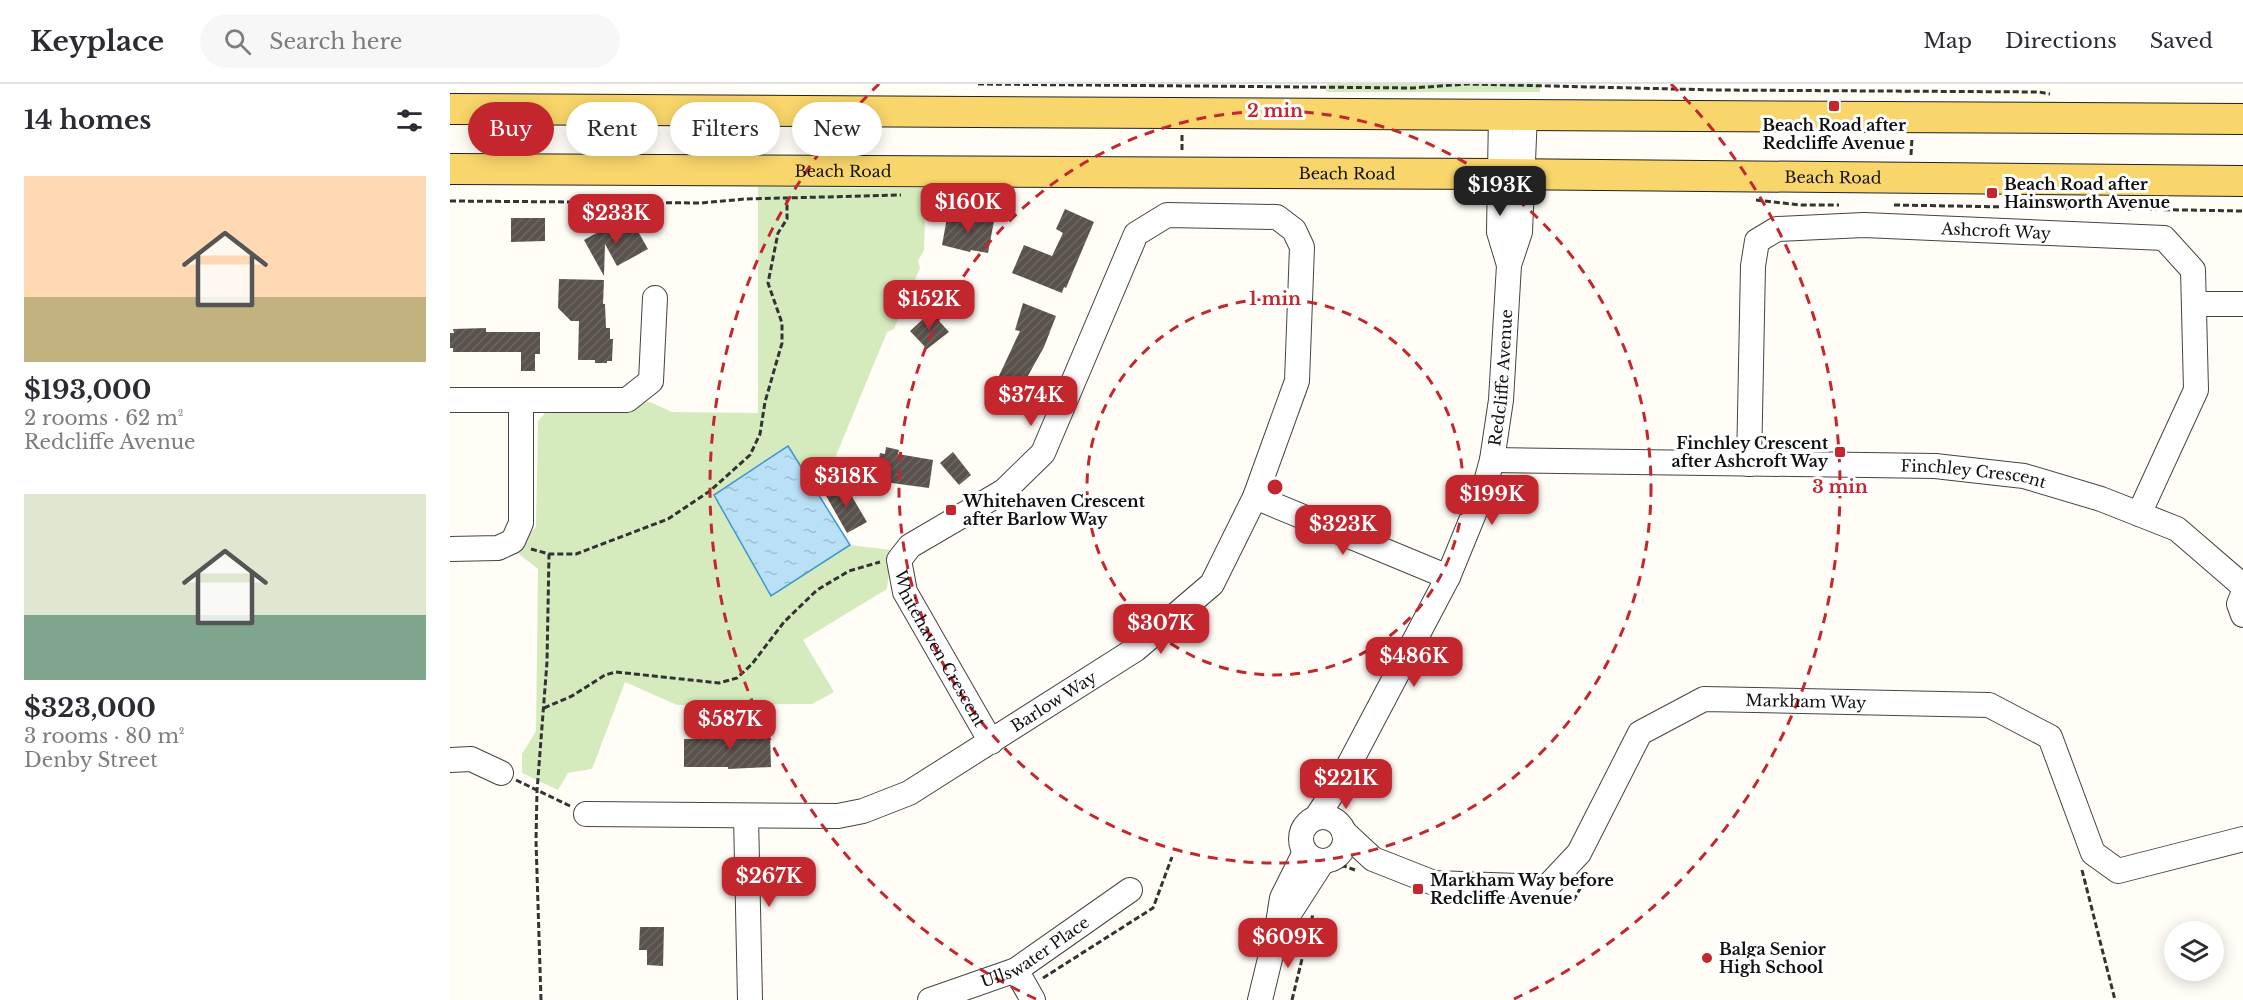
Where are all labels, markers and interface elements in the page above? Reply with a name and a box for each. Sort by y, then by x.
search box [200,14,620,68]
text: Keyplace [30,24,164,59]
icon: search [221,25,254,58]
text: Search here [269,28,402,55]
text: Map [1923,28,1972,54]
text: Directions [2005,28,2117,54]
text: Saved [2150,28,2213,54]
marker: Beach Road after Redcliffe Avenue [1827,99,1841,113]
text: 2 min [1247,100,1303,122]
chip: Buy [468,102,554,156]
chip: Rent [566,102,658,156]
chip: Filters [670,102,780,156]
chip: New [792,102,882,156]
text: 14 homes [24,104,151,136]
icon: filters [393,104,426,137]
place label: Beach Road after Redcliffe Avenue [1762,115,1906,153]
street label: Beach Road [794,161,892,181]
street label: Beach Road [1298,163,1396,184]
pin: $193K [1458,166,1542,217]
street label: Beach Road [1784,167,1882,188]
text: $193K [1468,173,1532,197]
place label: Beach Road after Hainsworth Avenue [2004,174,2170,212]
pin: $160K [926,183,1010,234]
marker: Beach Road after Hainsworth Avenue [1985,186,1999,200]
text: $160K [935,190,1001,214]
pin: $233K [574,194,658,245]
text: $233K [582,201,650,225]
icon: home [171,215,279,323]
street label: Ashcroft Way [1940,218,2052,243]
pin: $152K [887,280,971,331]
text: $152K [898,287,960,311]
text: 1 min [1249,288,1301,310]
street label: Redcliffe Avenue [1484,309,1516,447]
text: $193,000 [24,374,151,406]
pin: $374K [989,376,1073,427]
text: $374K [998,383,1064,407]
text: 2 rooms · 62 m² [24,406,183,430]
text: Redcliffe Avenue [24,430,196,454]
place label: Finchley Crescent after Ashcroft Way [1671,433,1829,471]
marker: Finchley Crescent after Ashcroft Way [1833,445,1847,459]
street label: Finchley Crescent [1900,456,2049,492]
pin: $318K [804,457,888,508]
text: $318K [814,464,878,488]
pin: $199K [1450,475,1534,526]
text: 3 min [1812,476,1868,498]
centre of rings [1265,477,1285,497]
text: $199K [1460,482,1525,506]
place label: Whitehaven Crescent after Barlow Way [962,491,1146,529]
marker: Whitehaven Crescent after Barlow Way [944,503,958,517]
pin: $323K [1301,505,1385,556]
text: $323K [1309,512,1377,536]
icon: home [171,533,279,641]
street label: Whitehaven Crescent [891,567,990,730]
pin: $307K [1119,604,1203,655]
text: $307K [1127,611,1195,635]
pin: $486K [1372,637,1456,688]
text: $486K [1380,644,1448,668]
street label: Barlow Way [1007,666,1101,736]
street label: Markham Way [1745,690,1867,712]
text: $323,000 [24,692,156,724]
pin: $587K [688,700,772,751]
text: $587K [698,707,762,731]
text: 3 rooms · 80 m² [24,724,185,748]
text: Denby Street [24,748,158,772]
pin: $221K [1304,759,1388,810]
text: $221K [1314,766,1378,790]
pin: $267K [727,857,811,908]
text: $267K [736,864,802,888]
place label: Markham Way before Redcliffe Avenue [1430,870,1614,908]
marker: Markham Way before Redcliffe Avenue [1411,882,1425,896]
street label: Ullswater Place [978,912,1093,992]
pin: $609K [1246,918,1330,969]
map controls [2164,921,2224,981]
button: layers [2164,921,2224,981]
text: $609K [1252,925,1324,949]
place label: Balga Senior High School [1719,939,1826,977]
marker: Balga Senior High School [1700,951,1714,965]

